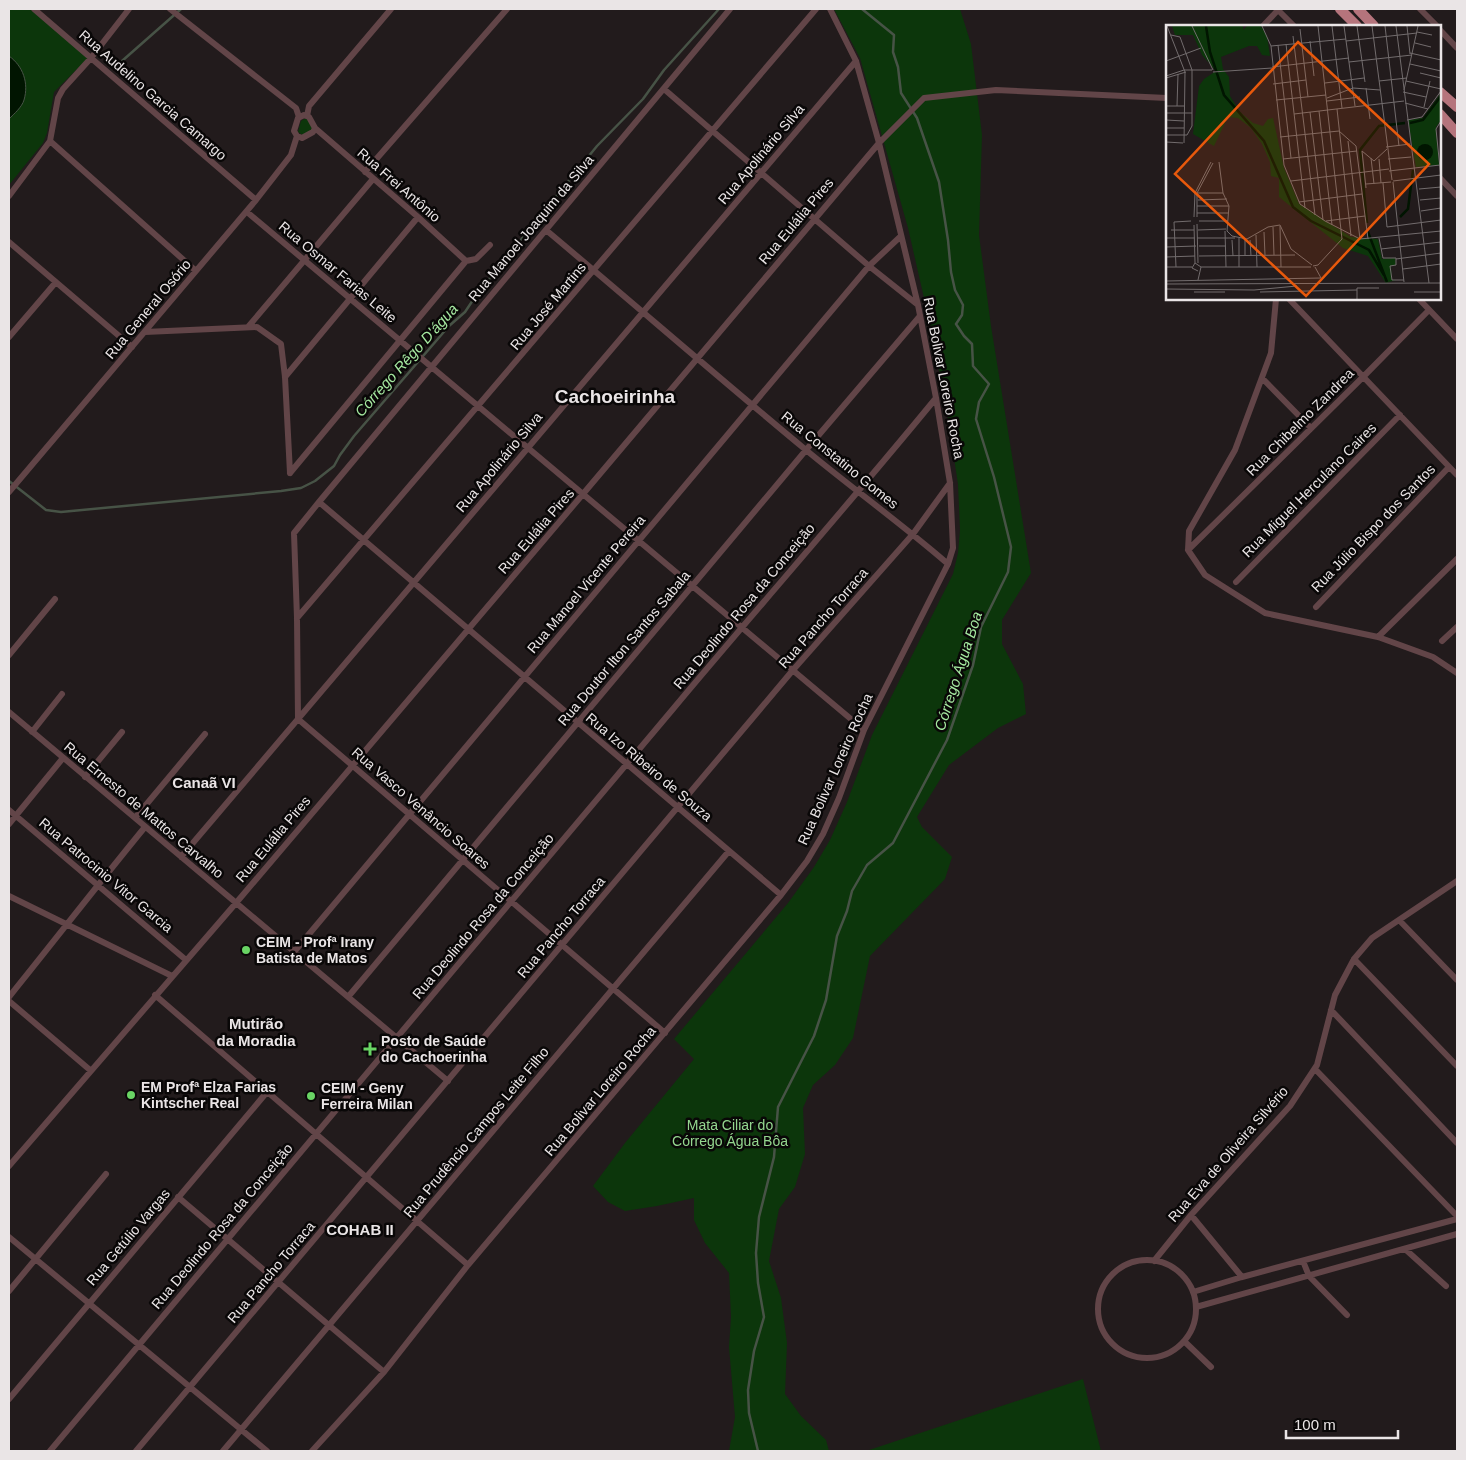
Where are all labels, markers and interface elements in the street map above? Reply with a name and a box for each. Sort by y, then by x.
inset map [1166,25,1441,300]
street label: Rua Audelino Garcia Camargo [76,27,230,163]
street label: Rua Apolinário Silva [715,101,808,207]
street label: Rua Frei Antônio [354,145,444,225]
street label: Rua Manoel Joaquim da Silva [465,151,597,304]
street label: Rua Eulália Pires [755,175,837,267]
street label: Rua Osmar Farias Leite [276,218,400,326]
street label: Rua General Osório [102,256,194,362]
street label: Rua José Martins [507,259,589,353]
street label: Rua Bolivar Loreiro Rocha [920,296,968,460]
water label: Córrego Rêgo D'água [351,300,461,420]
street label: Rua Chibelmo Zandrea [1243,365,1357,479]
district label: Cachoeirinha [555,386,676,407]
street label: Rua Constatino Gomes [778,408,902,512]
street label: Rua Apolinário Silva [453,409,546,515]
street label: Rua Miguel Herculano Caires [1239,420,1379,560]
street label: Rua Júlio Bispo dos Santos [1308,461,1438,595]
street label: Rua Eulália Pires [495,485,577,577]
street label: Rua Manoel Vicente Pereira [524,512,648,656]
street label: Rua Deolindo Rosa da Conceição [670,520,818,692]
street label: Rua Pancho Torraca [775,565,871,671]
street label: Rua Doutor Ilton Santos Sabala [555,567,694,729]
water label: Córrego Água Boa [931,609,985,733]
street label: Rua Bolivar Loreiro Rocha [794,691,876,847]
street label: Rua Izo Ribeiro de Souza [583,710,715,825]
street label: Rua Ernesto de Mattos Carvalho [61,739,227,882]
street label: Rua Vasco Venâncio Soares [349,744,493,872]
district label: Canaã VI [172,774,236,791]
street label: Rua Eulália Pires [232,793,314,885]
street label: Rua Patrocinio Vitor Garcia [36,814,176,936]
street label: Rua Deolindo Rosa da Conceição [409,830,557,1002]
street label: Rua Pancho Torraca [514,873,608,981]
place label: CEIM - Profª Irany Batista de Matos [256,934,374,966]
marker: CEIM - Profª Irany Batista de Matos [240,944,252,956]
district label: Mutirão da Moradia [216,1015,296,1049]
street label: Rua Bolivar Loreiro Rocha [541,1023,659,1159]
place label: Posto de Saúde do Cachoerinha [381,1033,487,1065]
marker: Posto de Saúde do Cachoerinha [363,1042,377,1056]
street label: Rua Prudêncio Campos Leite Filho [400,1044,552,1220]
place label: EM Profª Elza Farias Kintscher Real [141,1079,276,1111]
place label: CEIM - Geny Ferreira Milan [321,1080,413,1112]
street label: Rua Eva de Oliveira Silvério [1165,1083,1291,1225]
marker: EM Profª Elza Farias Kintscher Real [125,1089,137,1101]
marker: CEIM - Geny Ferreira Milan [305,1090,317,1102]
park label: Mata Ciliar do Córrego Água Bôa [672,1117,788,1149]
street label: Rua Deolindo Rosa da Conceição [148,1140,296,1312]
street label: Rua Getúlio Vargas [83,1185,173,1289]
street label: Rua Pancho Torraca [224,1218,318,1326]
district label: COHAB II [326,1221,394,1238]
scale bar [1286,1408,1398,1440]
text: 100 m [1294,1416,1336,1433]

